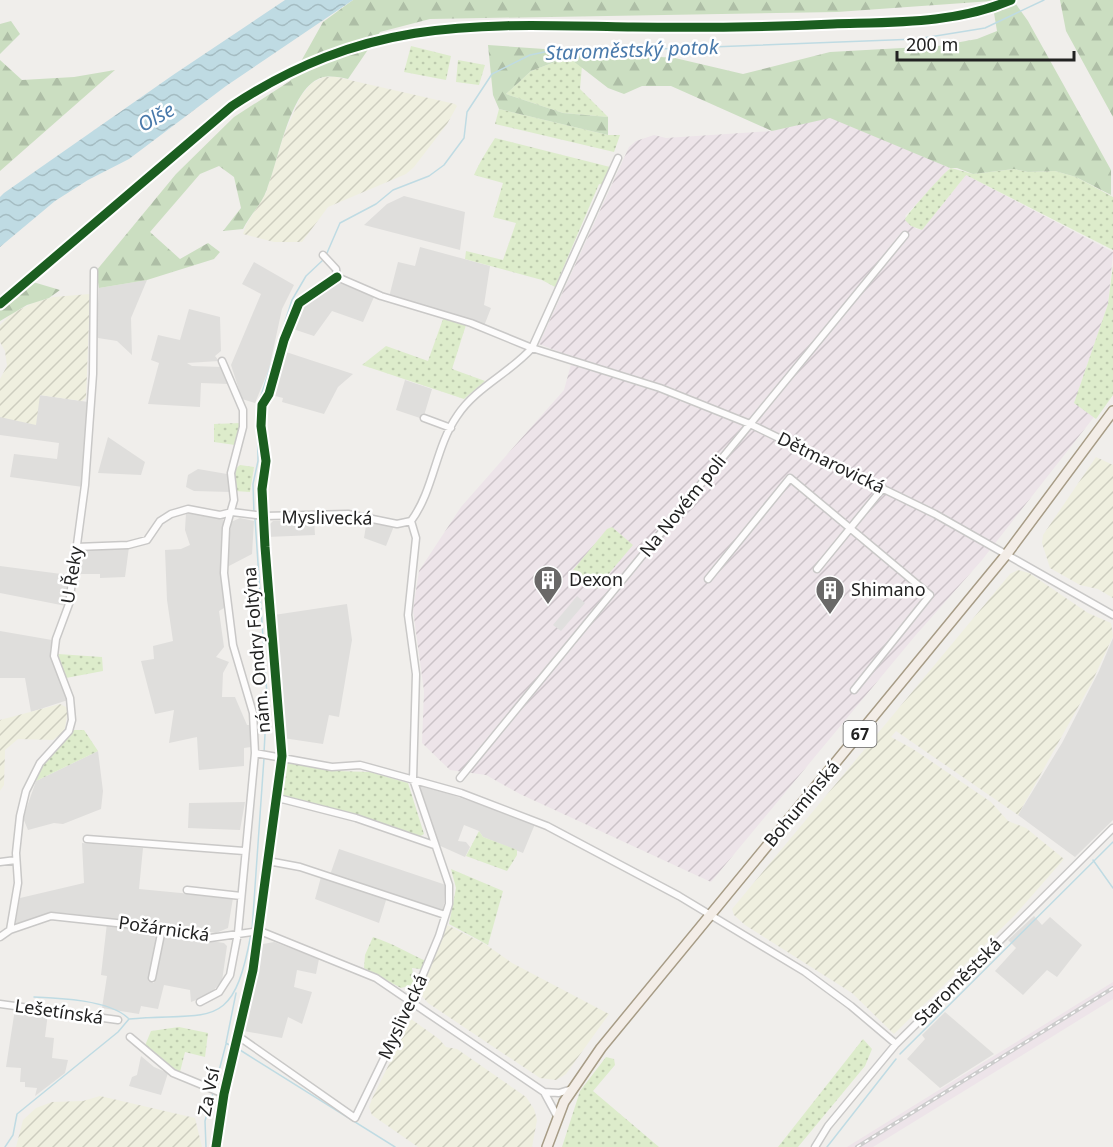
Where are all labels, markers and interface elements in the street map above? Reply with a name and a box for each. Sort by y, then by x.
scale bar [897,24,1074,62]
text: 200 m [906,32,958,56]
water label: Staroměstský potok [545,33,720,66]
water label: Olše [133,95,179,138]
street label: Dětmarovická [774,426,889,498]
street label: Na Novém poli [634,449,731,561]
street label: Myslivecká [281,504,373,530]
street label: U Řeky [55,544,88,605]
building icon: Dexon [532,564,564,606]
street label: nám. Ondry Foltýna [237,566,275,734]
place label: Dexon [569,567,623,591]
building icon: Shimano [814,574,846,616]
place label: Shimano [851,577,926,601]
road number: 67 [844,721,876,747]
street label: Bohumínská [758,755,844,852]
street label: Požárnická [117,910,211,946]
street label: Staroměstská [908,932,1006,1030]
street label: Myslivecká [372,970,432,1063]
street label: Lešetínská [13,993,105,1029]
street label: Za Vsí [192,1065,225,1118]

